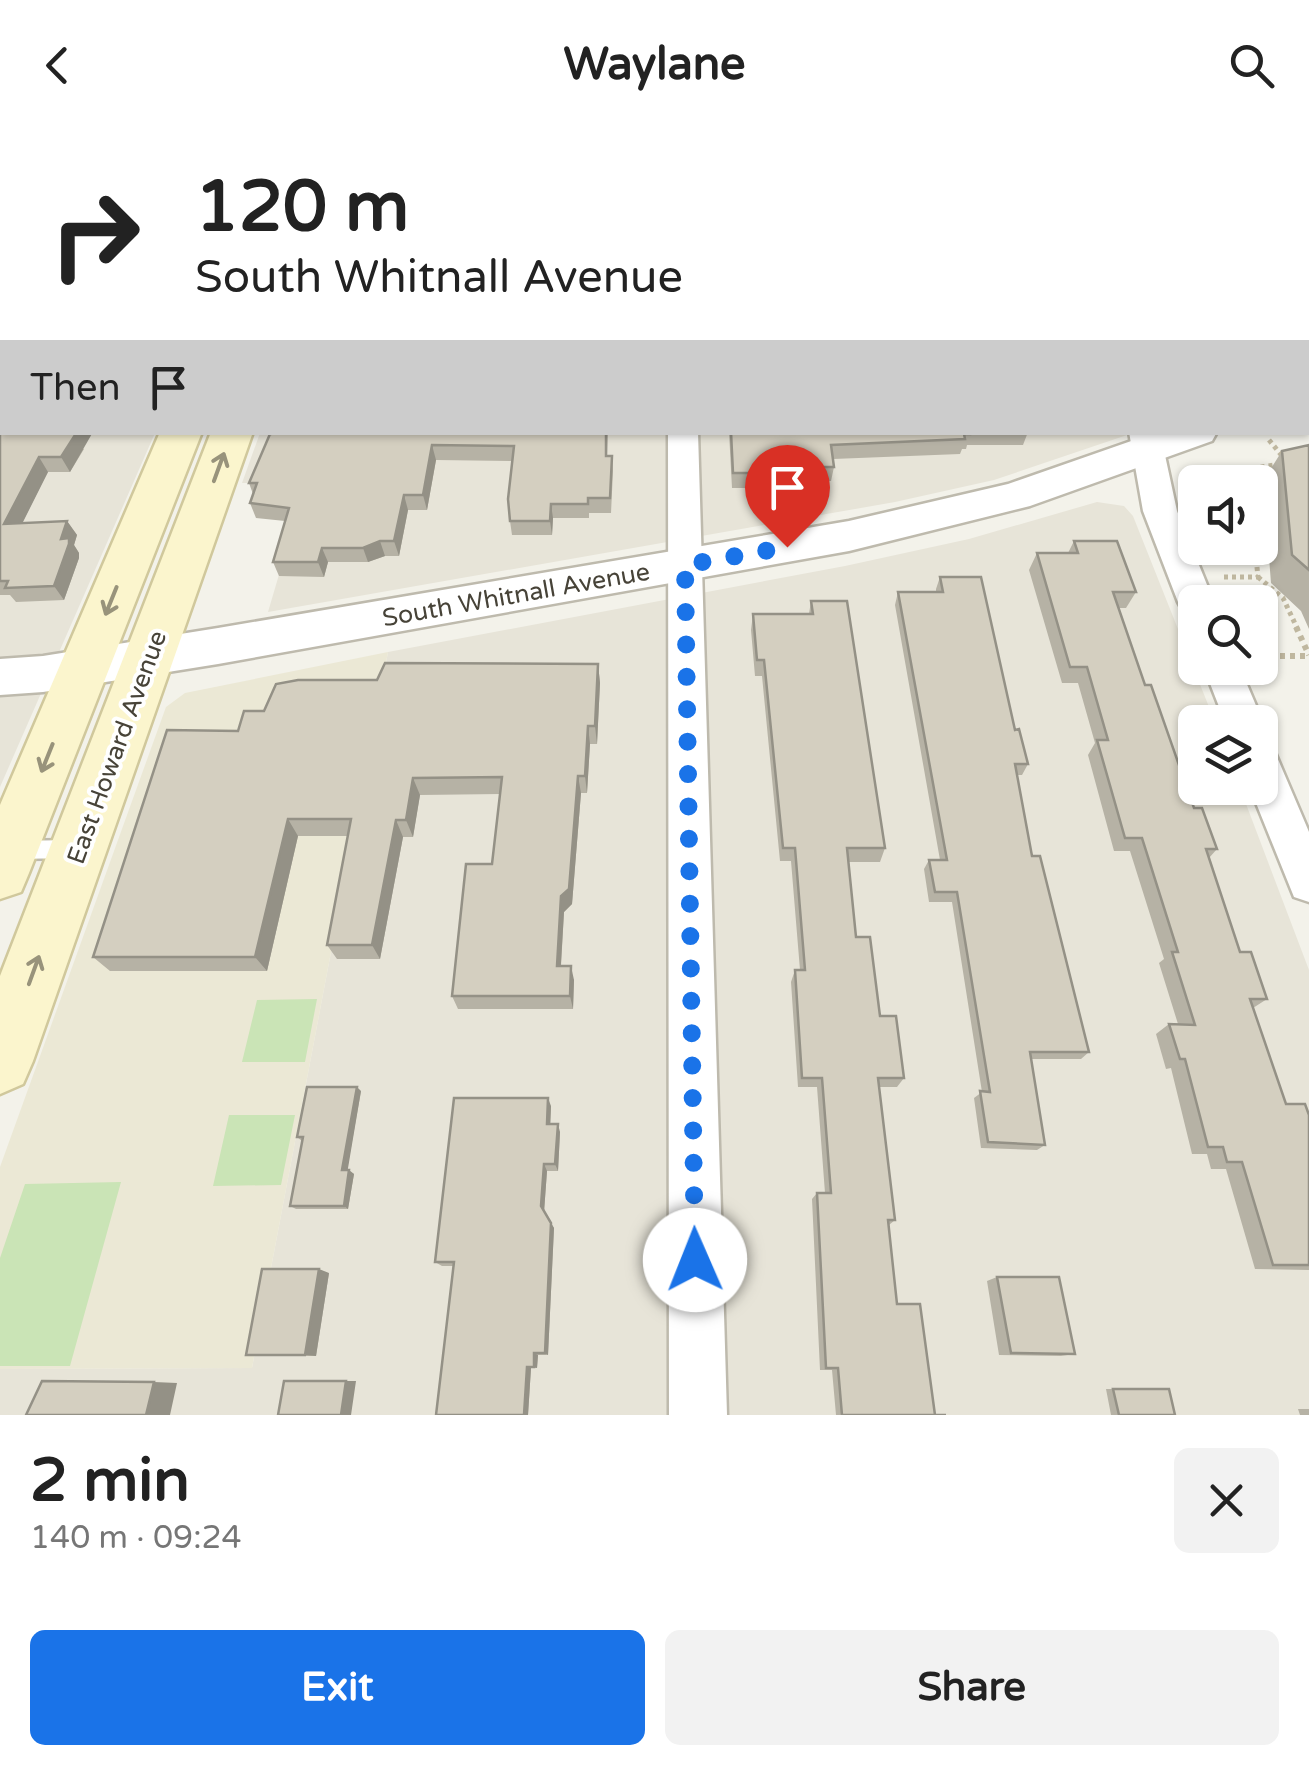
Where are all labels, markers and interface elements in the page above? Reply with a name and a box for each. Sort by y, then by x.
icon: back [30,38,85,93]
text: Waylane [563,38,746,92]
icon: search [1224,38,1279,93]
text: 120 m [195,166,409,250]
icon: right [30,170,160,300]
text: South Whitnall Avenue [195,251,683,305]
icon: arrive [141,360,196,415]
text: Then [30,365,121,411]
pin [745,445,830,548]
one-way arrow [211,453,229,484]
icon: arrive [760,460,815,515]
map controls [1178,465,1278,805]
button: sound [1178,465,1278,565]
street label: South Whitnall Avenue [380,557,652,633]
one-way arrow [101,585,119,616]
button: search [1178,585,1278,685]
street label: East Howard Avenue [61,627,173,868]
button: layers [1178,705,1278,805]
one-way arrow [36,742,54,772]
one-way arrow [26,955,44,986]
position arrow [643,1208,747,1312]
text: 2 min [30,1445,190,1517]
button: close [1174,1448,1279,1553]
text: 140 m · 09:24 [30,1519,242,1557]
button: Exit [30,1630,645,1745]
button: Share [665,1630,1279,1745]

